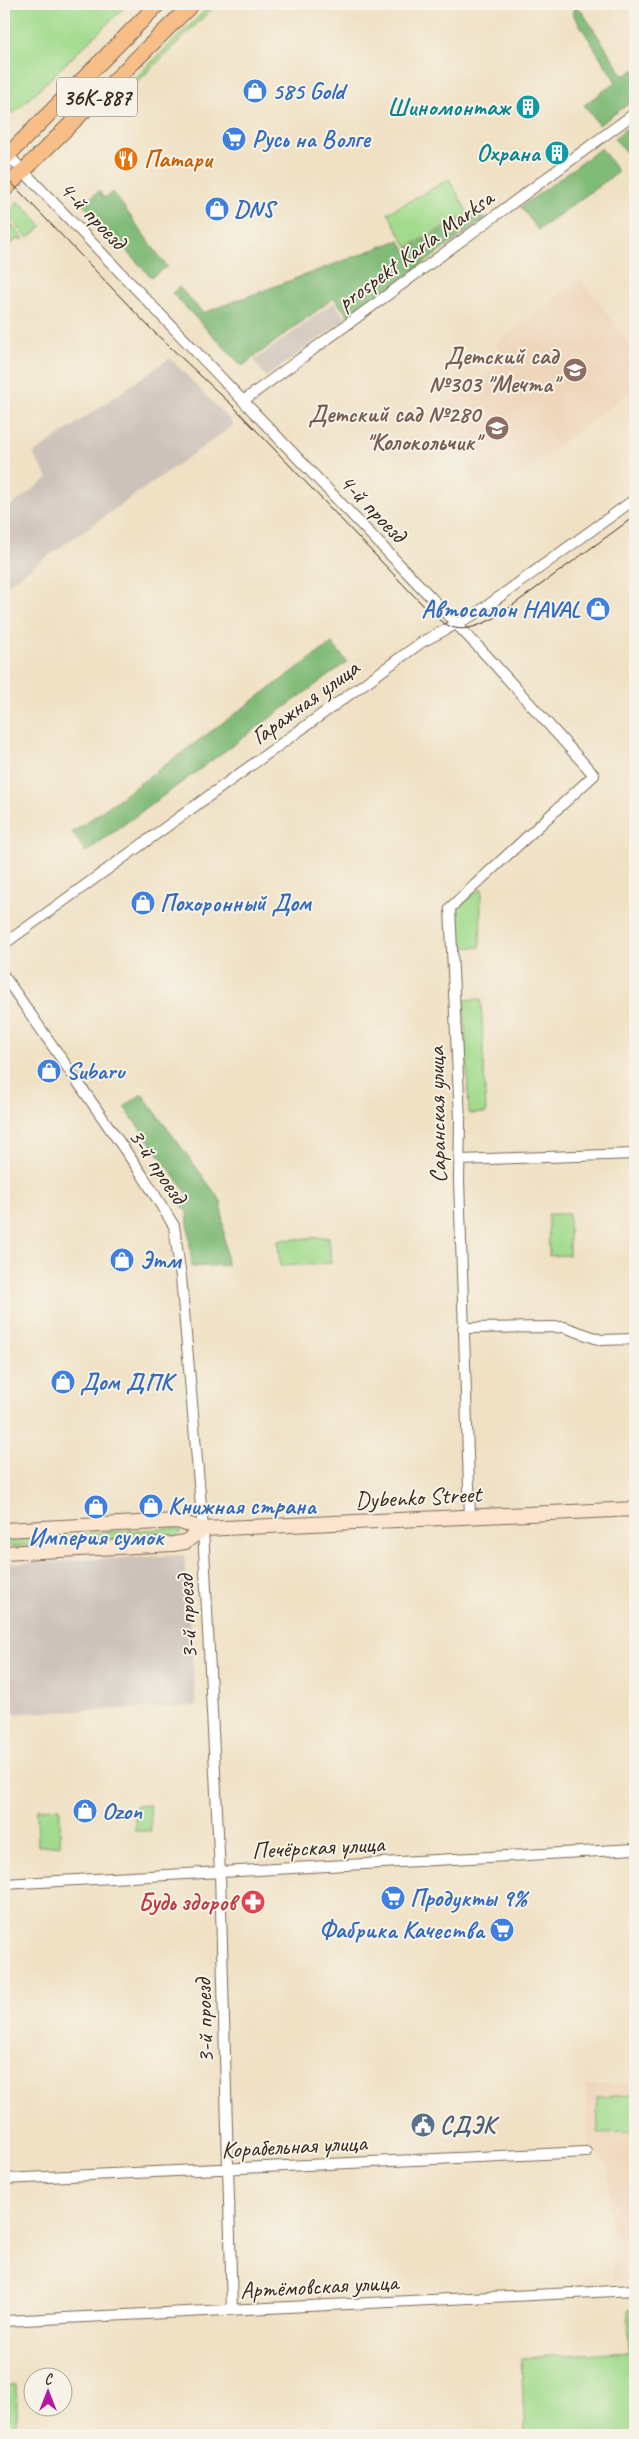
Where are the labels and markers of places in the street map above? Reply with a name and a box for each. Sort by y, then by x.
place label: 585 Gold [272,76,348,106]
shop icon: 585 Gold [242,78,268,104]
place label: Шиномонтаж [387,92,513,122]
building icon: Шиномонтаж [515,94,541,120]
place label: Русь на Волге [252,124,371,154]
supermarket icon: Русь на Волге [221,126,247,152]
place label: Охрана [477,138,541,168]
building icon: Охрана [544,140,570,166]
place label: Патари [144,144,215,174]
restaurant icon: Патари [113,146,139,172]
place label: DNS [234,194,278,224]
shop icon: DNS [204,196,230,222]
place label: Детский сад №303 "Мечта" [429,341,563,399]
school or university icon: Детский сад №303 "Мечта" [562,357,588,383]
place label: Детский сад №280 "Колокольчик" [308,399,485,457]
school or university icon: Детский сад №280 "Колокольчик" [484,415,510,441]
place label: Автосалон HAVAL [421,594,582,624]
shop icon: Автосалон HAVAL [585,596,611,622]
place label: Похоронный Дом [160,888,313,918]
shop icon: Похоронный Дом [130,890,156,916]
place label: Subaru [66,1056,126,1086]
shop icon: Subaru [36,1058,62,1084]
place label: Этм [140,1245,183,1275]
shop icon: Этм [109,1247,135,1273]
place label: Дом ДПК [80,1367,177,1397]
shop icon: Дом ДПК [50,1369,76,1395]
place label: Книжная страна [168,1491,317,1521]
shop icon: Книжная страна [138,1493,164,1519]
shop icon: Империя сумок [83,1494,109,1520]
place label: Империя сумок [28,1522,166,1552]
place label: Ozon [102,1796,143,1826]
shop icon: Ozon [72,1798,98,1824]
place label: Продукты 9% [410,1883,530,1913]
supermarket icon: Продукты 9% [380,1885,406,1911]
place label: Будь здоров [138,1887,241,1917]
pharmacy icon: Будь здоров [240,1889,266,1915]
place label: Фабрика Качества [319,1915,486,1945]
supermarket icon: Фабрика Качества [489,1917,515,1943]
place label: СДЭК [440,2110,500,2140]
public building icon: СДЭК [410,2112,436,2138]

